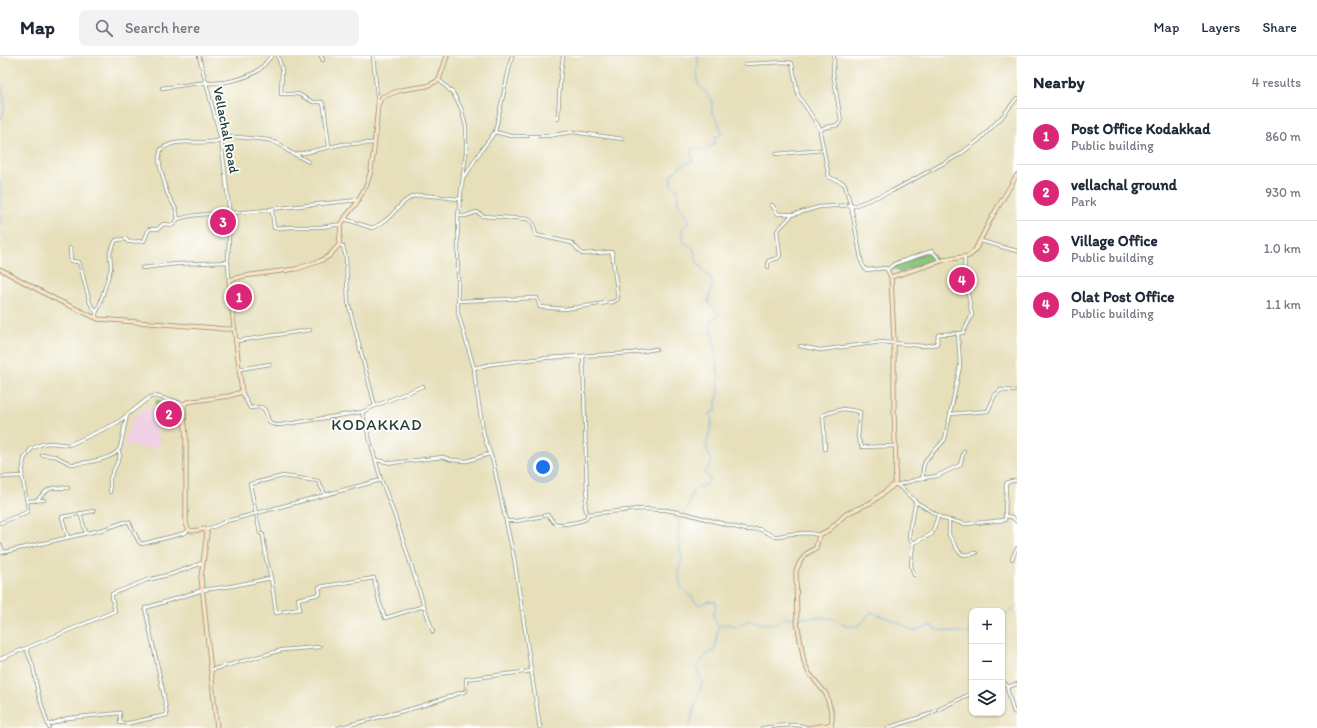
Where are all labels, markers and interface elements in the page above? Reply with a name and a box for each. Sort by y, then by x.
search box [79,10,359,46]
text: Map [20,16,55,39]
icon: search [93,17,115,39]
text: Search here [125,19,200,37]
text: Map [1154,19,1179,36]
text: Layers [1201,19,1240,36]
text: Share [1262,19,1297,36]
text: Nearby [1033,72,1085,92]
text: 4 results [1252,75,1301,90]
street label: Vellachal Road [209,85,243,175]
text: Post Office Kodakkad [1071,120,1210,138]
text: 1 [1043,129,1049,144]
text: 860 m [1265,129,1301,144]
text: Public building [1071,138,1154,153]
text: vellachal ground [1071,176,1177,194]
text: 2 [1043,185,1049,200]
text: 930 m [1265,185,1301,200]
text: Park [1071,194,1097,209]
pin: 3 [210,207,236,237]
text: Village Office [1071,232,1158,250]
text: 3 [1042,241,1050,256]
text: 1.0 km [1264,241,1301,256]
text: Public building [1071,250,1154,265]
pin: 4 [949,265,975,295]
pin: 1 [226,282,252,312]
text: Olat Post Office [1071,288,1175,306]
text: 4 [1042,297,1050,312]
text: 1.1 km [1266,297,1301,312]
text: Public building [1071,306,1154,321]
pin: 2 [156,399,182,429]
district label: KODAKKAD [331,415,423,434]
your location [533,457,553,477]
map controls [969,608,1005,716]
button: + [969,608,1005,644]
button: − [969,644,1005,680]
button: layers [969,680,1005,716]

